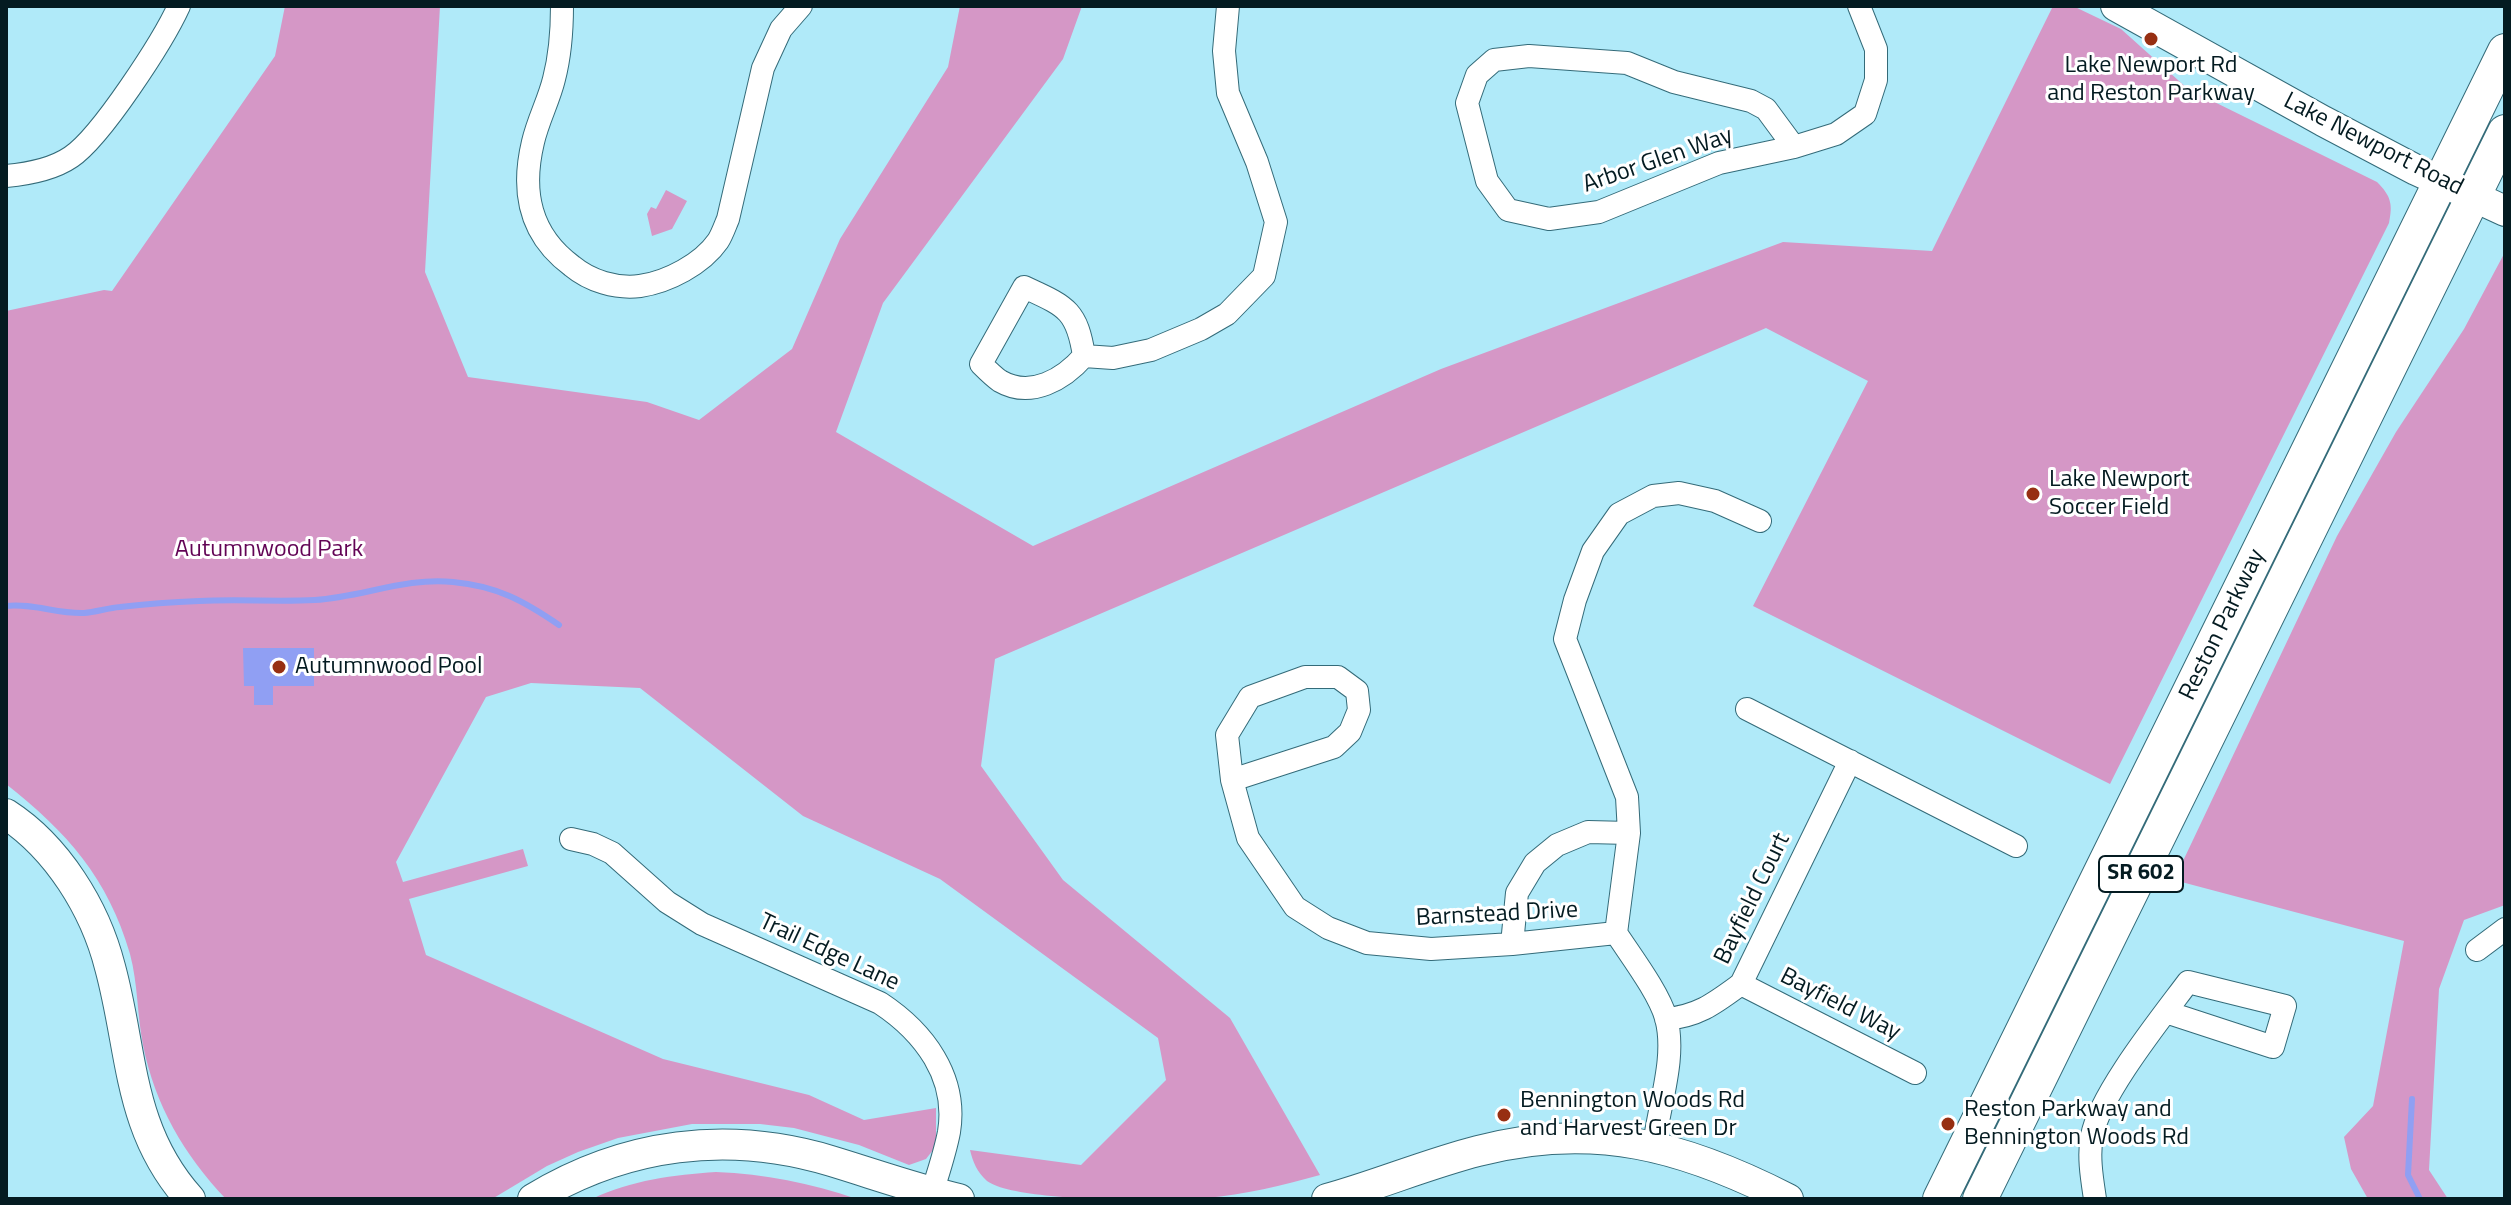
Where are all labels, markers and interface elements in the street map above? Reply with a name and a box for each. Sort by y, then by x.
marker: Lake Newport Rd and Reston Parkway [2142,30,2160,48]
place label: Lake Newport Rd and Reston Parkway [2047,52,2255,108]
street label: Lake Newport Road [2278,87,2468,203]
street label: Arbor Glen Way [1579,122,1737,200]
place label: Lake Newport Soccer Field [2049,466,2190,522]
marker: Lake Newport Soccer Field [2024,485,2042,503]
park label: Autumnwood Park [175,536,363,564]
street label: Reston Parkway [2174,545,2272,705]
place label: Autumnwood Pool [295,653,483,681]
marker: Autumnwood Pool [270,658,288,676]
street label: Bayfield Court [1709,829,1797,969]
road number: SR 602 [2099,856,2183,892]
street label: Barnstead Drive [1415,896,1579,934]
street label: Trail Edge Lane [754,908,904,998]
street label: Bayfield Way [1775,962,1905,1048]
place label: Bennington Woods Rd and Harvest Green Dr [1520,1087,1745,1143]
place label: Reston Parkway and Bennington Woods Rd [1964,1096,2189,1152]
marker: Bennington Woods Rd and Harvest Green Dr [1495,1106,1513,1124]
marker: Reston Parkway and Bennington Woods Rd [1939,1115,1957,1133]

